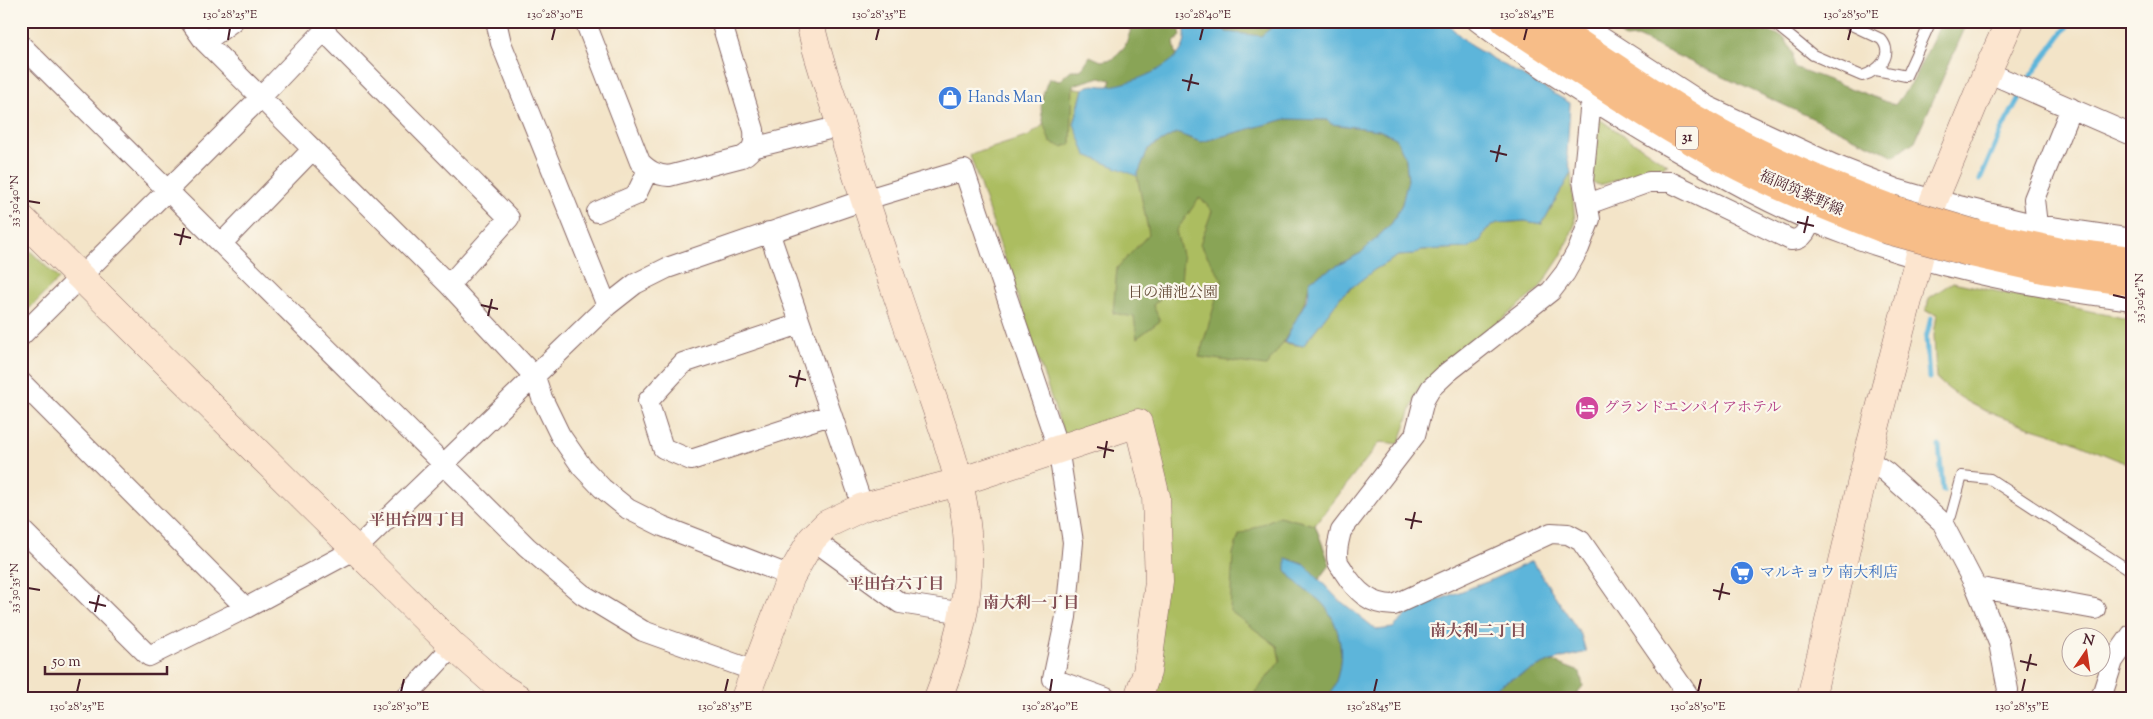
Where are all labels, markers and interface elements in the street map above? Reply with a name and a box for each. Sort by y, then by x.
text: 130°28'25"E [203,6,258,24]
text: 130°28'30"E [527,6,584,24]
text: 130°28'35"E [852,6,907,24]
text: 130°28'40"E [1175,6,1232,24]
text: 130°28'45"E [1500,6,1555,24]
text: 130°28'50"E [1823,6,1879,24]
shop icon: Hands Man [937,85,963,111]
place label: Hands Man [968,88,1043,109]
road number: 31 [1676,126,1698,150]
street label: 福岡筑紫野線 [1756,166,1846,222]
text: 33°30'40"N [6,175,24,227]
text: 33°30'45"N [2131,272,2149,323]
park label: 日の浦池公園 [1128,283,1218,304]
hotel icon: グランドエンパイアホテル [1574,395,1600,421]
place label: グランドエンパイアホテル [1604,398,1781,419]
district label: 平田台四丁目 [369,510,465,533]
supermarket icon: マルキョウ 南大利店 [1729,560,1755,586]
text: 33°30'35"N [6,562,24,613]
place label: マルキョウ 南大利店 [1760,563,1898,584]
district label: 平田台六丁目 [848,574,944,597]
district label: 南大利一丁目 [983,593,1079,616]
district label: 南大利二丁目 [1430,621,1526,644]
north arrow [2060,626,2110,676]
text: N [2081,630,2096,652]
scale bar [45,644,168,676]
text: 50 m [51,652,81,673]
text: 130°28'25"E [50,698,105,716]
text: 130°28'30"E [373,698,430,716]
text: 130°28'35"E [698,698,753,716]
text: 130°28'40"E [1022,698,1079,716]
text: 130°28'45"E [1347,698,1402,716]
text: 130°28'50"E [1670,698,1726,716]
text: 130°28'55"E [1995,698,2049,716]

